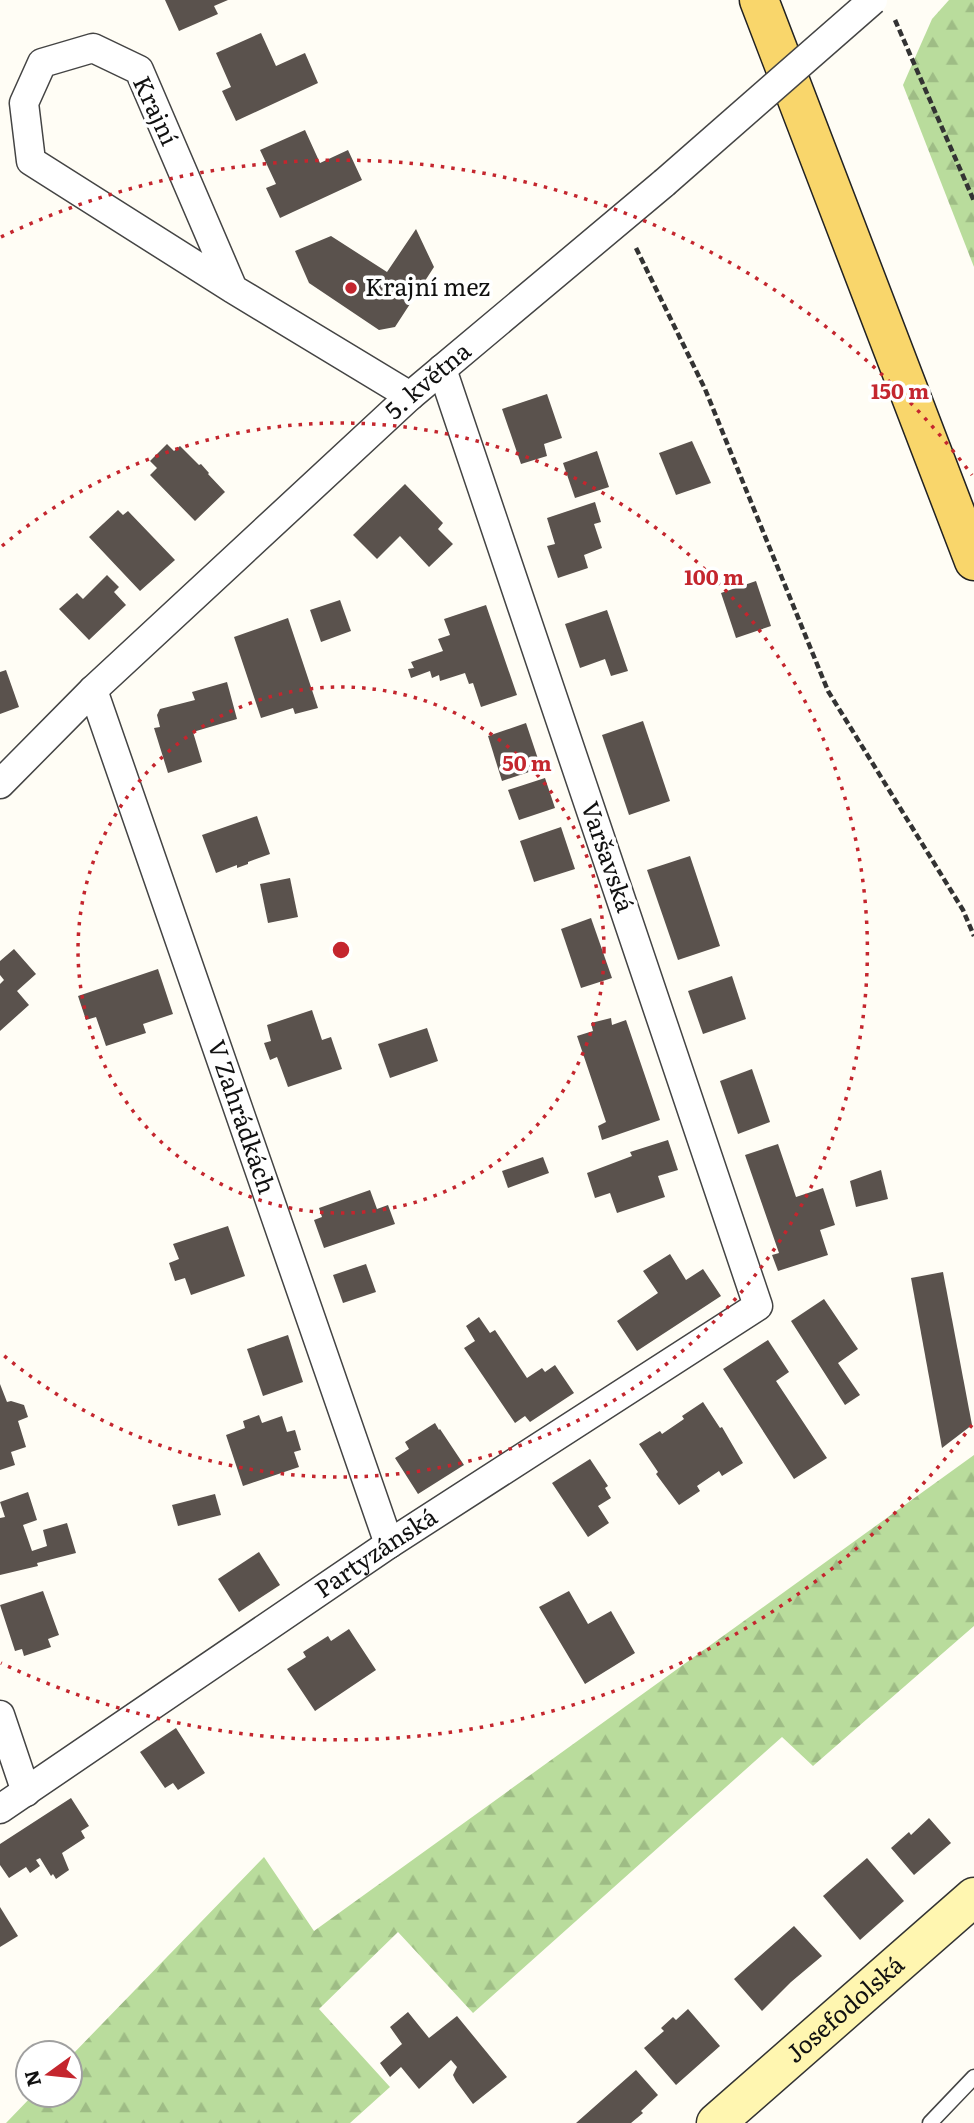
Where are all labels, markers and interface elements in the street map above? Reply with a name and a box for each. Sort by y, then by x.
street label: Krajní [126,69,189,151]
place label: Krajní mez [365,268,491,303]
marker: Krajní mez [343,280,359,296]
street label: 5. května [376,332,477,426]
text: 150 m [871,374,929,405]
text: 100 m [684,560,744,591]
text: 50 m [502,746,552,777]
street label: Varšavská [574,796,645,916]
centre of rings [329,938,353,962]
street label: V Zahrádkách [201,1035,286,1198]
street label: Partyzánská [307,1498,443,1605]
street label: Josefodolská [777,1946,911,2069]
north arrow [14,2039,84,2109]
text: N [16,2067,47,2090]

